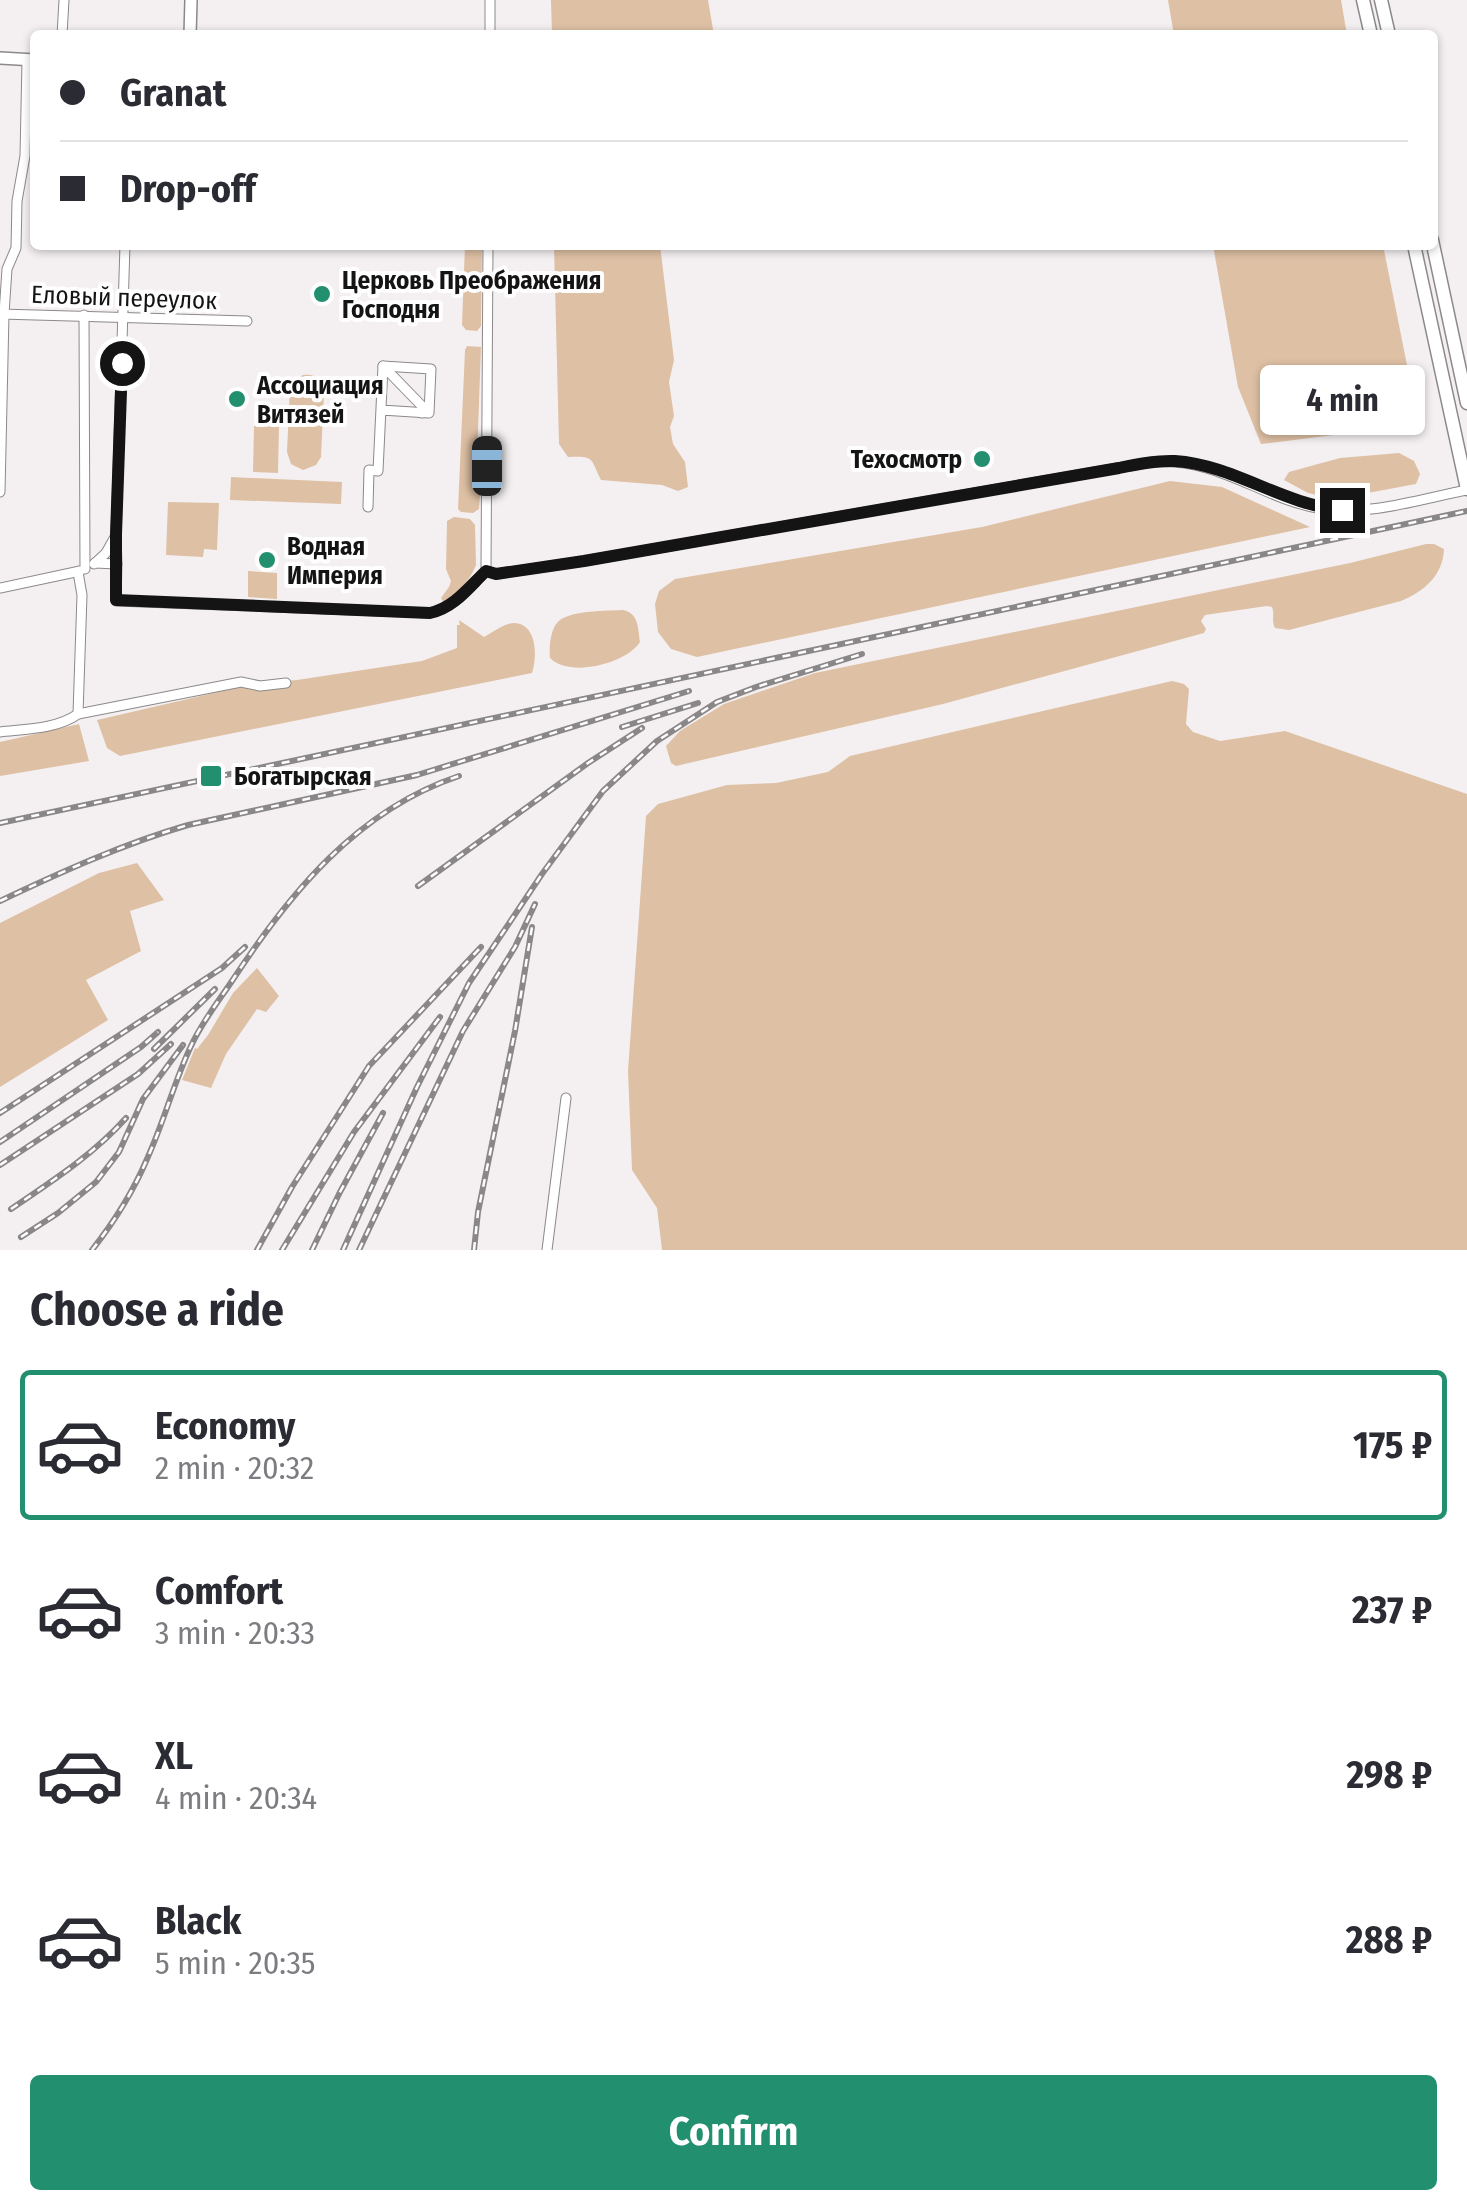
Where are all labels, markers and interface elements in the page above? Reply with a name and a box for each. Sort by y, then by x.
text: Granat [120,70,226,116]
text: Drop-off [120,166,256,212]
place label: Церковь Преображения Господня [342,266,601,325]
street label: Еловый переулок [31,280,218,316]
marker: Церковь Преображения Господня [311,283,333,305]
route start [100,341,145,386]
callout: 4 min [1260,365,1424,435]
place label: Ассоциация Витязей [256,371,384,430]
text: 4 min [1306,381,1379,419]
marker: Ассоциация Витязей [226,388,248,410]
car [472,436,502,496]
place label: Техосмотр [851,445,962,475]
marker: Техосмотр [971,448,993,470]
route end [1320,488,1365,533]
place label: Водная Империя [287,532,383,591]
marker: Водная Империя [256,549,278,571]
place label: Богатырская [234,762,372,792]
marker: Богатырская [198,763,224,789]
text: Choose a ride [30,1283,284,1337]
icon: car [35,1400,125,1490]
text: Economy [155,1403,295,1449]
text: 175 ₽ [1353,1422,1432,1468]
text: 2 min · 20:32 [155,1449,314,1487]
icon: car [35,1565,125,1655]
text: Comfort [155,1568,283,1614]
text: 237 ₽ [1352,1587,1432,1633]
text: 3 min · 20:33 [155,1614,315,1652]
icon: car [35,1730,125,1820]
text: XL [155,1733,193,1779]
text: 298 ₽ [1346,1752,1432,1798]
text: 4 min · 20:34 [155,1779,317,1817]
icon: car [35,1895,125,1985]
text: Black [155,1898,241,1944]
text: 288 ₽ [1346,1917,1432,1963]
text: 5 min · 20:35 [155,1944,316,1982]
button: Confirm [30,2075,1437,2190]

